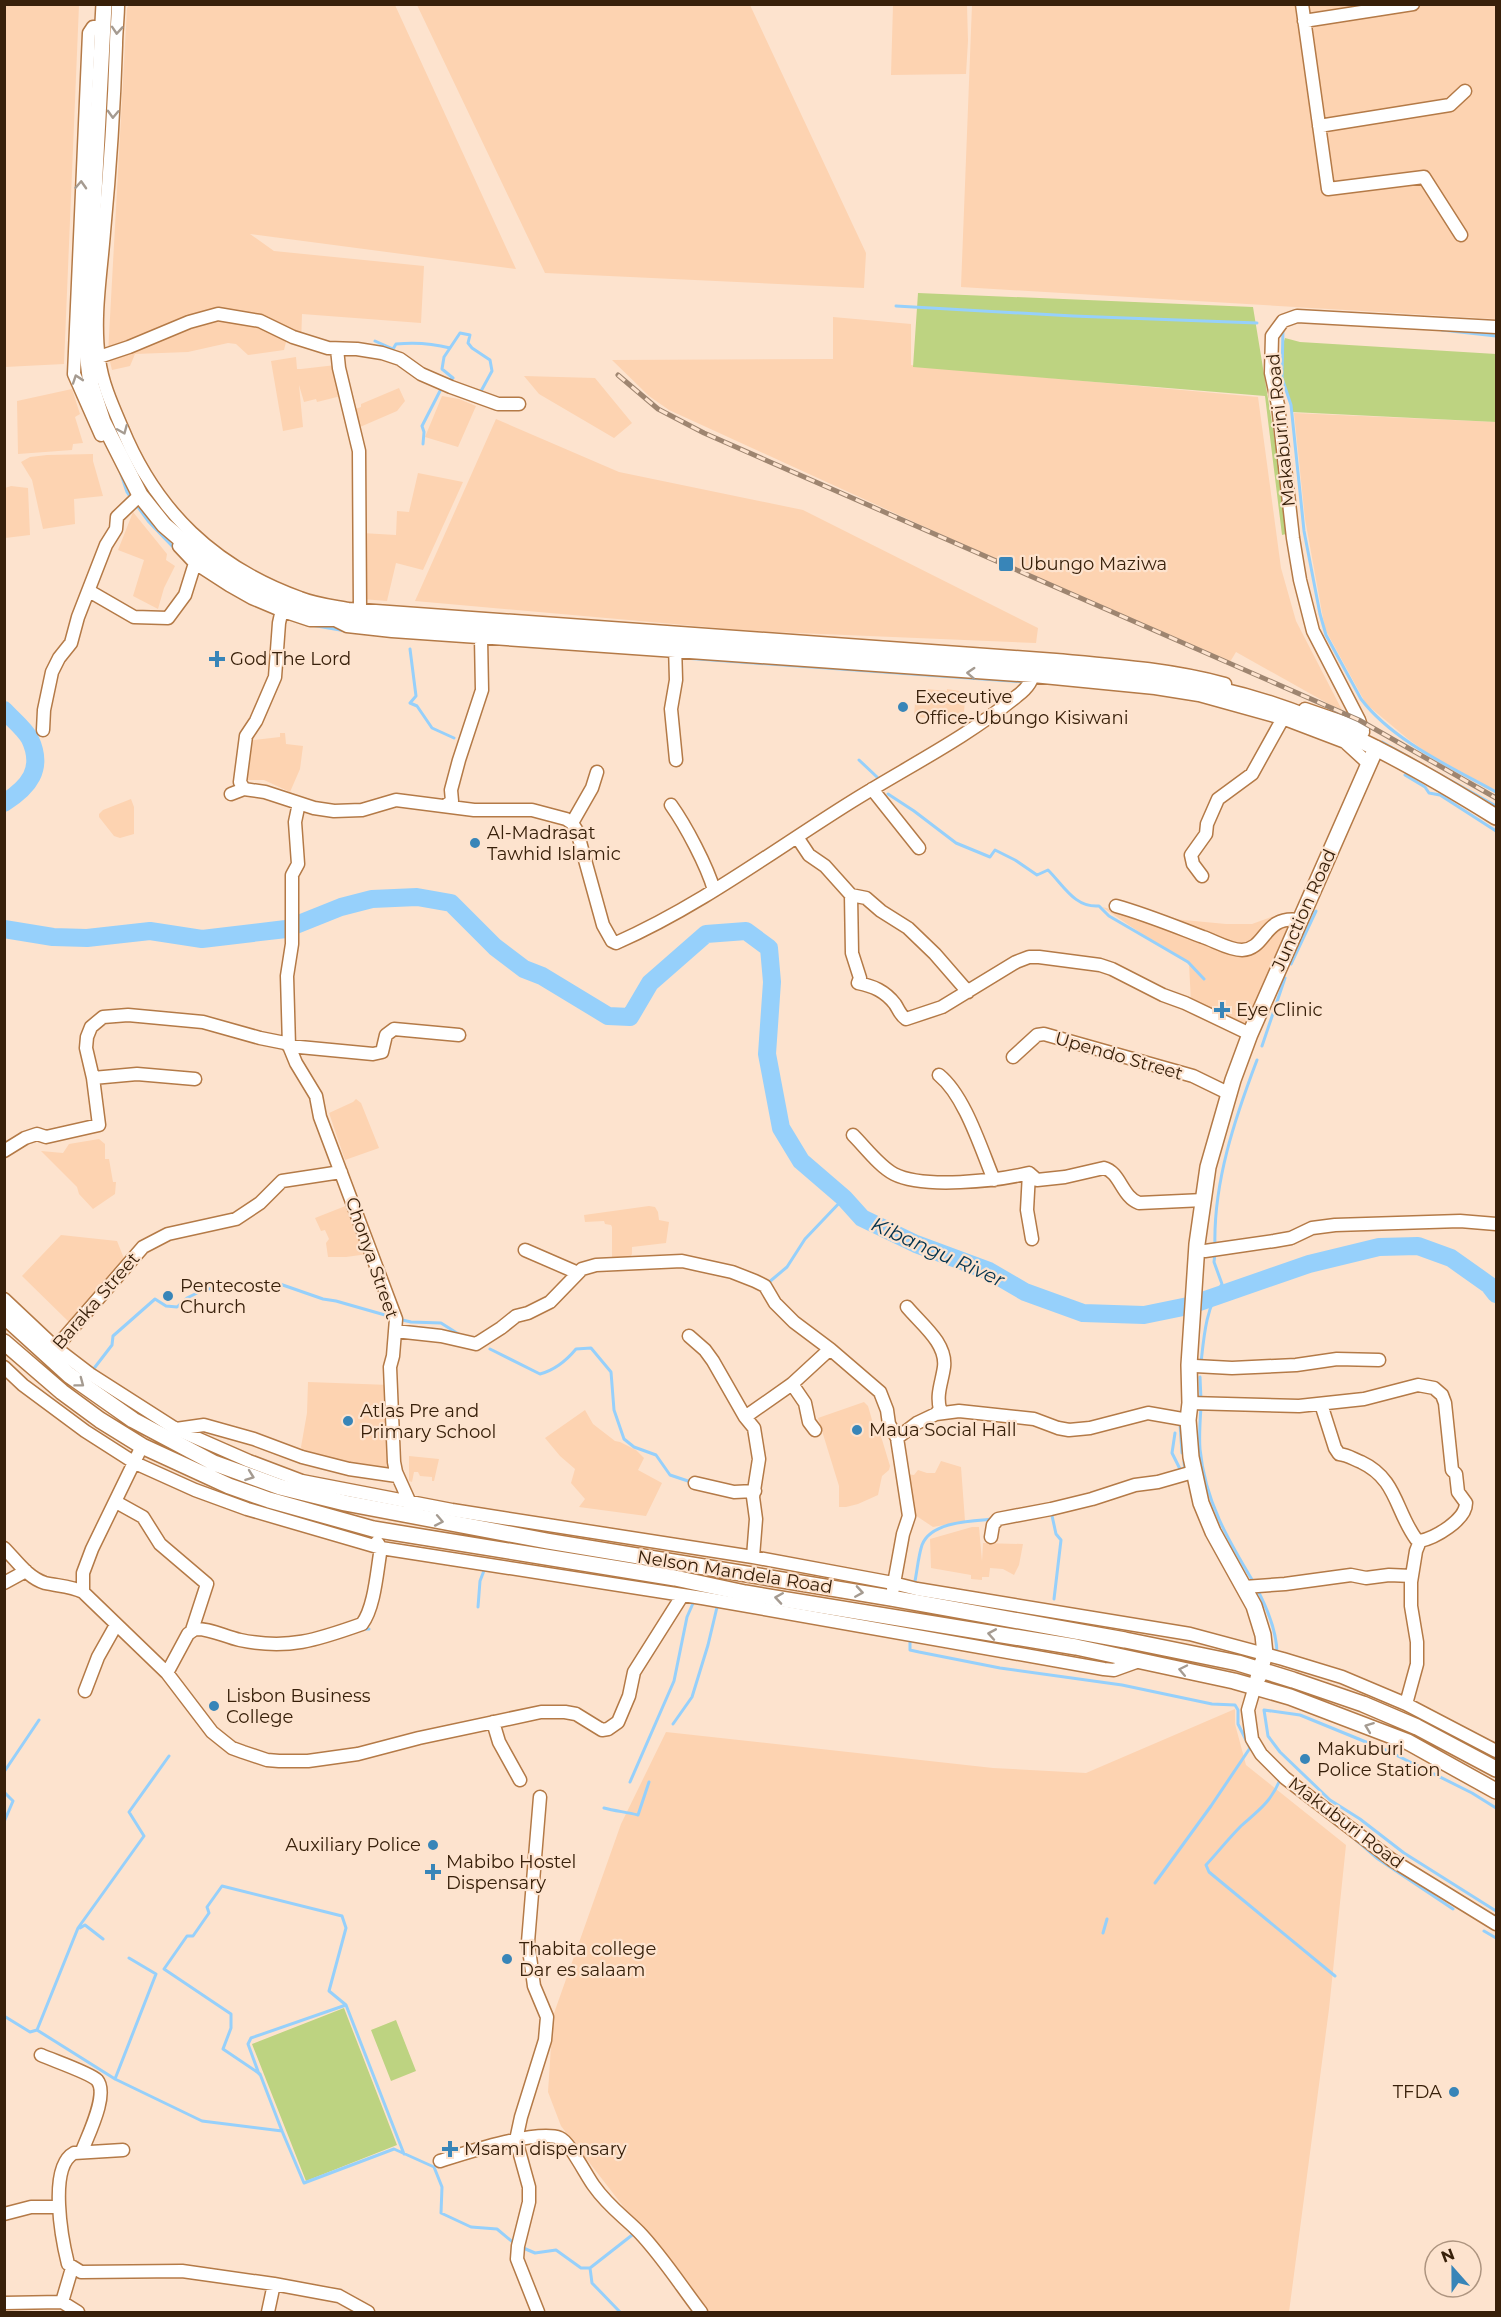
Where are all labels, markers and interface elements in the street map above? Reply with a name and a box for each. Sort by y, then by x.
one-way arrow [111,26,124,35]
one-way arrow [107,110,120,119]
one-way arrow [74,181,87,190]
street label: Makaburini Road [1262,352,1300,508]
one-way arrow [72,375,85,385]
one-way arrow [116,424,128,435]
place label: Ubungo Maziwa [1020,553,1167,575]
marker: Ubungo Maziwa [997,555,1015,573]
place label: God The Lord [230,648,351,670]
marker: God The Lord [208,650,226,668]
one-way arrow [966,667,975,680]
place label: Execeutive Office-Ubungo Kisiwani [915,686,1129,729]
marker: Execeutive Office-Ubungo Kisiwani [896,700,910,714]
place label: Al-Madrasat Tawhid Islamic [487,822,621,865]
marker: Al-Madrasat Tawhid Islamic [468,836,482,850]
street label: Junction Road [1267,846,1341,975]
place label: Eye Clinic [1236,999,1323,1021]
marker: Eye Clinic [1213,1001,1231,1019]
street label: Upendo Street [1052,1027,1186,1085]
street label: Chonya Street [341,1194,403,1322]
water label: Kibangu River [868,1212,1009,1292]
street label: Baraka Street [48,1248,144,1354]
place label: Pentecoste Church [180,1275,282,1318]
marker: Pentecoste Church [161,1289,175,1303]
one-way arrow [73,1375,84,1386]
place label: Atlas Pre and Primary School [360,1400,496,1443]
marker: Atlas Pre and Primary School [341,1414,355,1428]
place label: Maua Social Hall [869,1419,1017,1441]
marker: Maua Social Hall [850,1423,864,1437]
one-way arrow [244,1469,255,1482]
one-way arrow [434,1514,444,1527]
street label: Nelson Mandela Road [636,1546,834,1598]
one-way arrow [854,1585,864,1598]
one-way arrow [774,1593,783,1605]
one-way arrow [987,1628,997,1641]
one-way arrow [1179,1664,1189,1677]
place label: Lisbon Business College [226,1685,371,1728]
marker: Lisbon Business College [207,1699,221,1713]
one-way arrow [1364,1722,1375,1735]
place label: Makuburi Police Station [1317,1738,1440,1781]
marker: Makuburi Police Station [1298,1752,1312,1766]
street label: Makuburi Road [1284,1773,1408,1873]
place label: Auxiliary Police [285,1834,421,1856]
marker: Auxiliary Police [426,1838,440,1852]
place label: Mabibo Hostel Dispensary [446,1851,576,1894]
marker: Mabibo Hostel Dispensary [424,1863,442,1881]
place label: Thabita college Dar es salaam [519,1938,656,1981]
marker: Thabita college Dar es salaam [500,1952,514,1966]
place label: TFDA [1393,2081,1442,2103]
marker: TFDA [1447,2085,1461,2099]
place label: Msami dispensary [464,2138,627,2160]
marker: Msami dispensary [441,2140,459,2158]
north arrow [1423,2239,1483,2299]
text: N [1438,2244,1457,2267]

